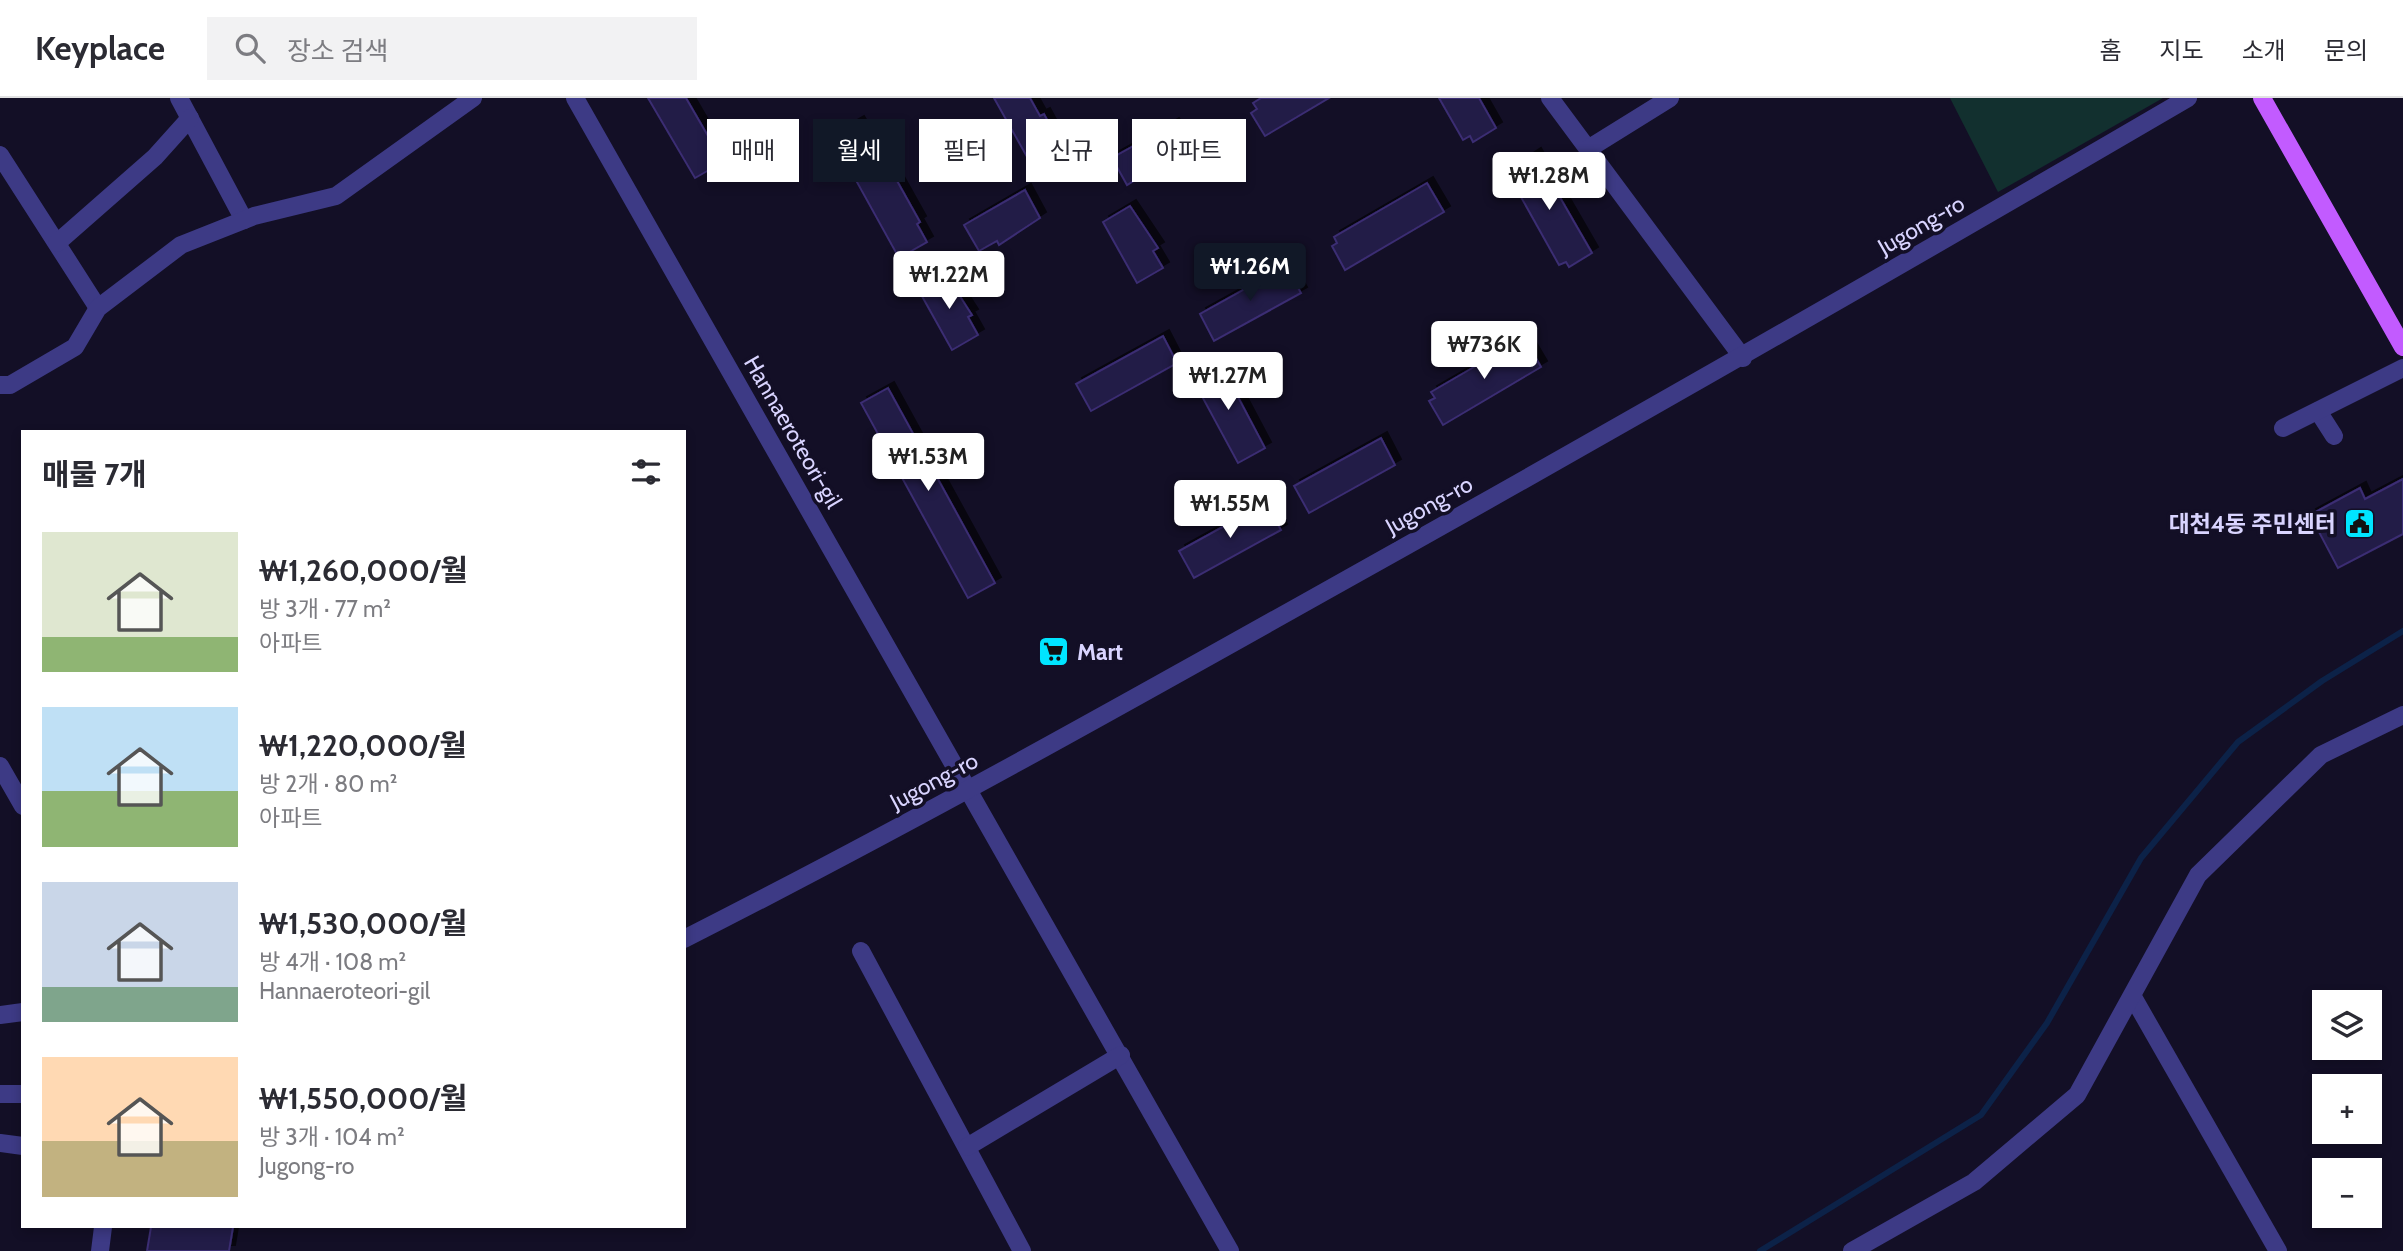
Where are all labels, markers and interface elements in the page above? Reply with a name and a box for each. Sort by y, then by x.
search box [207,17,697,80]
text: Keyplace [35,28,165,68]
icon: search [231,29,269,67]
text: 장소 검색 [287,35,388,67]
text: 홈 [2099,36,2121,65]
text: 지도 [2159,36,2204,65]
text: 소개 [2242,36,2286,65]
text: 문의 [2324,36,2368,65]
chip: 매매 [707,119,799,182]
chip: 월세 [813,119,905,182]
chip: 필터 [919,119,1012,182]
chip: 신규 [1026,119,1118,182]
chip: 아파트 [1132,119,1246,182]
pin: ₩1.28M [1492,152,1606,212]
text: ₩1.28M [1508,161,1590,189]
street label: Jugong-ro [1872,189,1969,261]
pin: ₩1.26M [1193,244,1307,303]
pin: ₩1.22M [892,252,1006,311]
text: ₩1.26M [1210,252,1290,280]
text: ₩1.22M [909,260,989,288]
pin: ₩736K [1435,322,1533,381]
text: ₩736K [1447,330,1521,358]
street label: Hannaeroteori-gil [738,351,848,514]
pin: ₩1.27M [1171,352,1285,412]
text: ₩1.27M [1189,361,1267,389]
pin: ₩1.53M [871,434,985,493]
text: ₩1.53M [888,442,968,470]
icon: filters [627,453,665,491]
text: 매물 7개 [42,456,147,493]
street label: Jugong-ro [1380,470,1478,541]
pin: ₩1.55M [1173,480,1287,540]
text: ₩1.55M [1190,489,1270,517]
public building icon: 대천4동 주민센터 [2342,507,2376,541]
place label: 대천4동 주민센터 [2168,510,2336,538]
text: ₩1,260,000/월 [259,552,468,589]
icon: home [98,560,182,644]
text: 방 3개 · 77 m² [259,595,391,623]
text: 아파트 [259,629,322,657]
supermarket icon: Mart [1037,635,1071,669]
place label: Mart [1077,638,1123,666]
text: ₩1,220,000/월 [259,727,467,764]
icon: home [98,735,182,819]
street label: Jugong-ro [884,746,983,816]
text: 방 2개 · 80 m² [259,770,397,798]
text: 아파트 [259,804,322,832]
text: ₩1,530,000/월 [259,905,467,942]
icon: home [98,910,182,994]
text: 방 4개 · 108 m² [259,948,406,976]
text: Hannaeroteori-gil [259,977,430,1005]
map controls [2312,990,2382,1228]
button: layers [2312,990,2382,1060]
button: + [2312,1074,2382,1144]
text: ₩1,550,000/월 [259,1080,467,1117]
icon: home [98,1085,182,1169]
text: 방 3개 · 104 m² [259,1123,405,1151]
text: Jugong-ro [259,1152,354,1180]
button: − [2312,1158,2382,1228]

